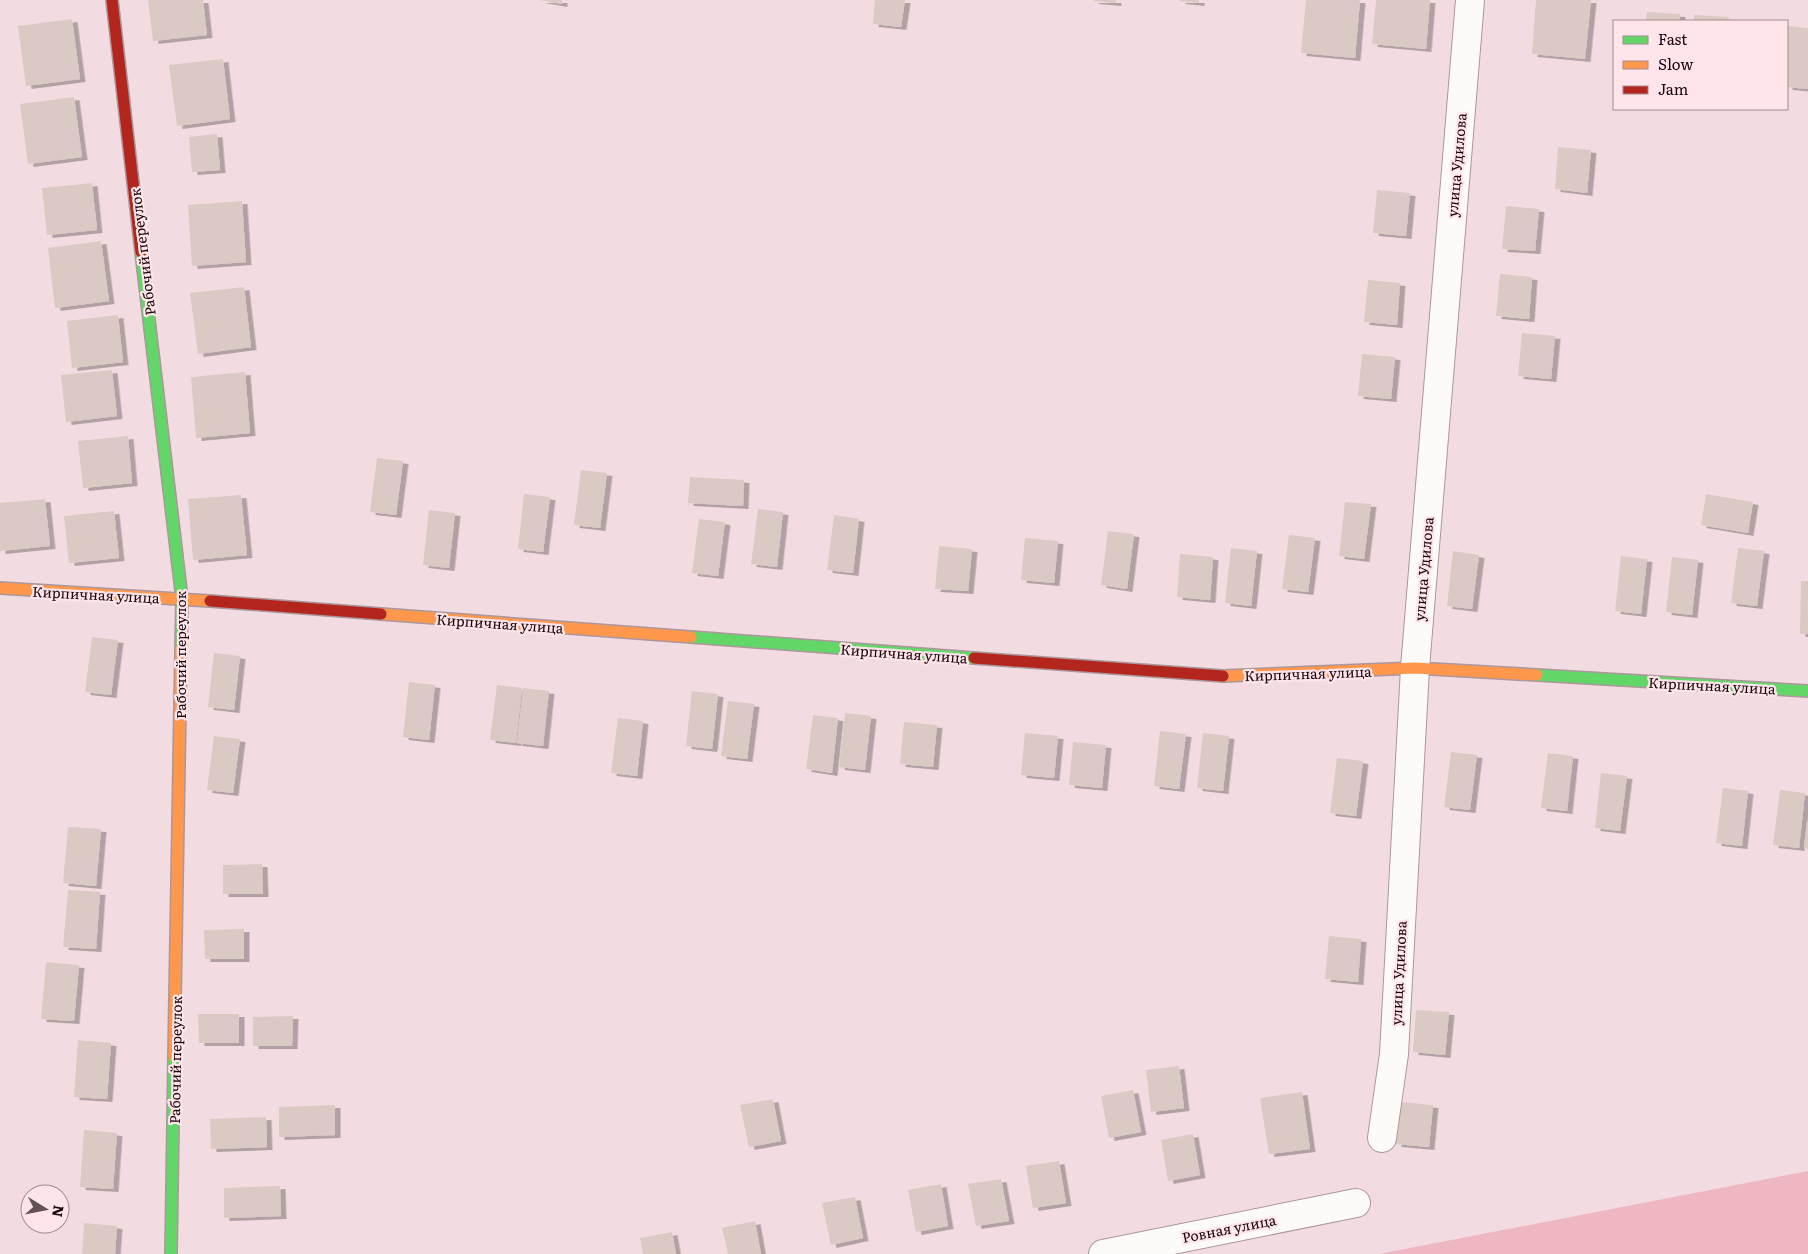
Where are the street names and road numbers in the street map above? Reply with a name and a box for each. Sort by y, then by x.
street label: улица Удилова [1441,112,1471,218]
street label: Рабочий переулок [124,187,160,317]
street label: улица Удилова [1408,516,1438,622]
street label: Кирпичная улица [32,581,161,607]
street label: Рабочий переулок [170,590,190,719]
street label: Кирпичная улица [436,609,565,637]
street label: Кирпичная улица [840,639,969,667]
street label: Кирпичная улица [1244,661,1372,685]
street label: Кирпичная улица [1648,672,1777,698]
street label: улица Удилова [1385,920,1411,1026]
street label: Рабочий переулок [164,995,186,1124]
street label: Ровная улица [1180,1209,1278,1247]

